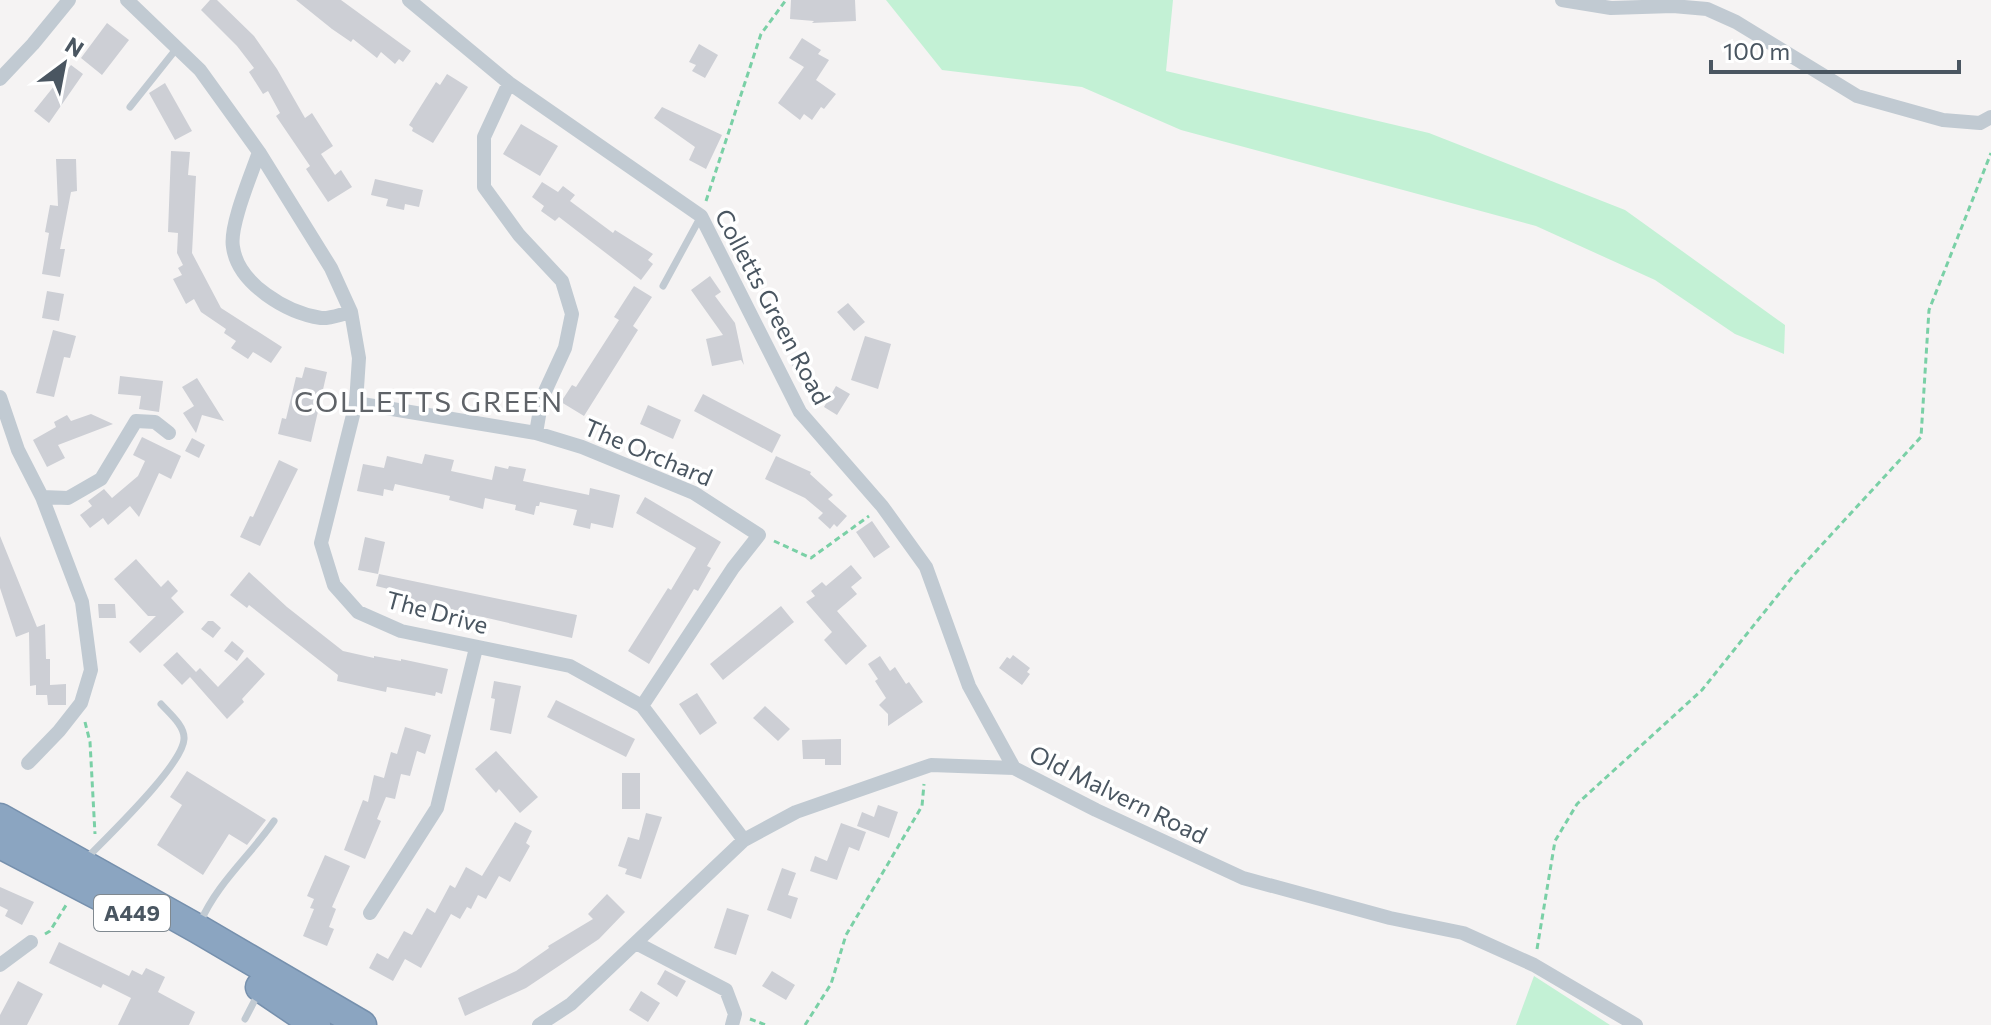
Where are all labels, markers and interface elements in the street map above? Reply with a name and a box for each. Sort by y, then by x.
north arrow [24,24,104,104]
scale bar [1711,24,1959,74]
text: N [61,31,89,62]
text: 100 m [1723,36,1790,65]
street label: Colletts Green Road [710,204,837,409]
district label: COLLETTS GREEN [294,384,564,418]
street label: The Orchard [580,412,717,492]
street label: The Drive [383,584,492,639]
street label: Old Malvern Road [1025,738,1212,849]
road number: A449 [94,895,170,931]

